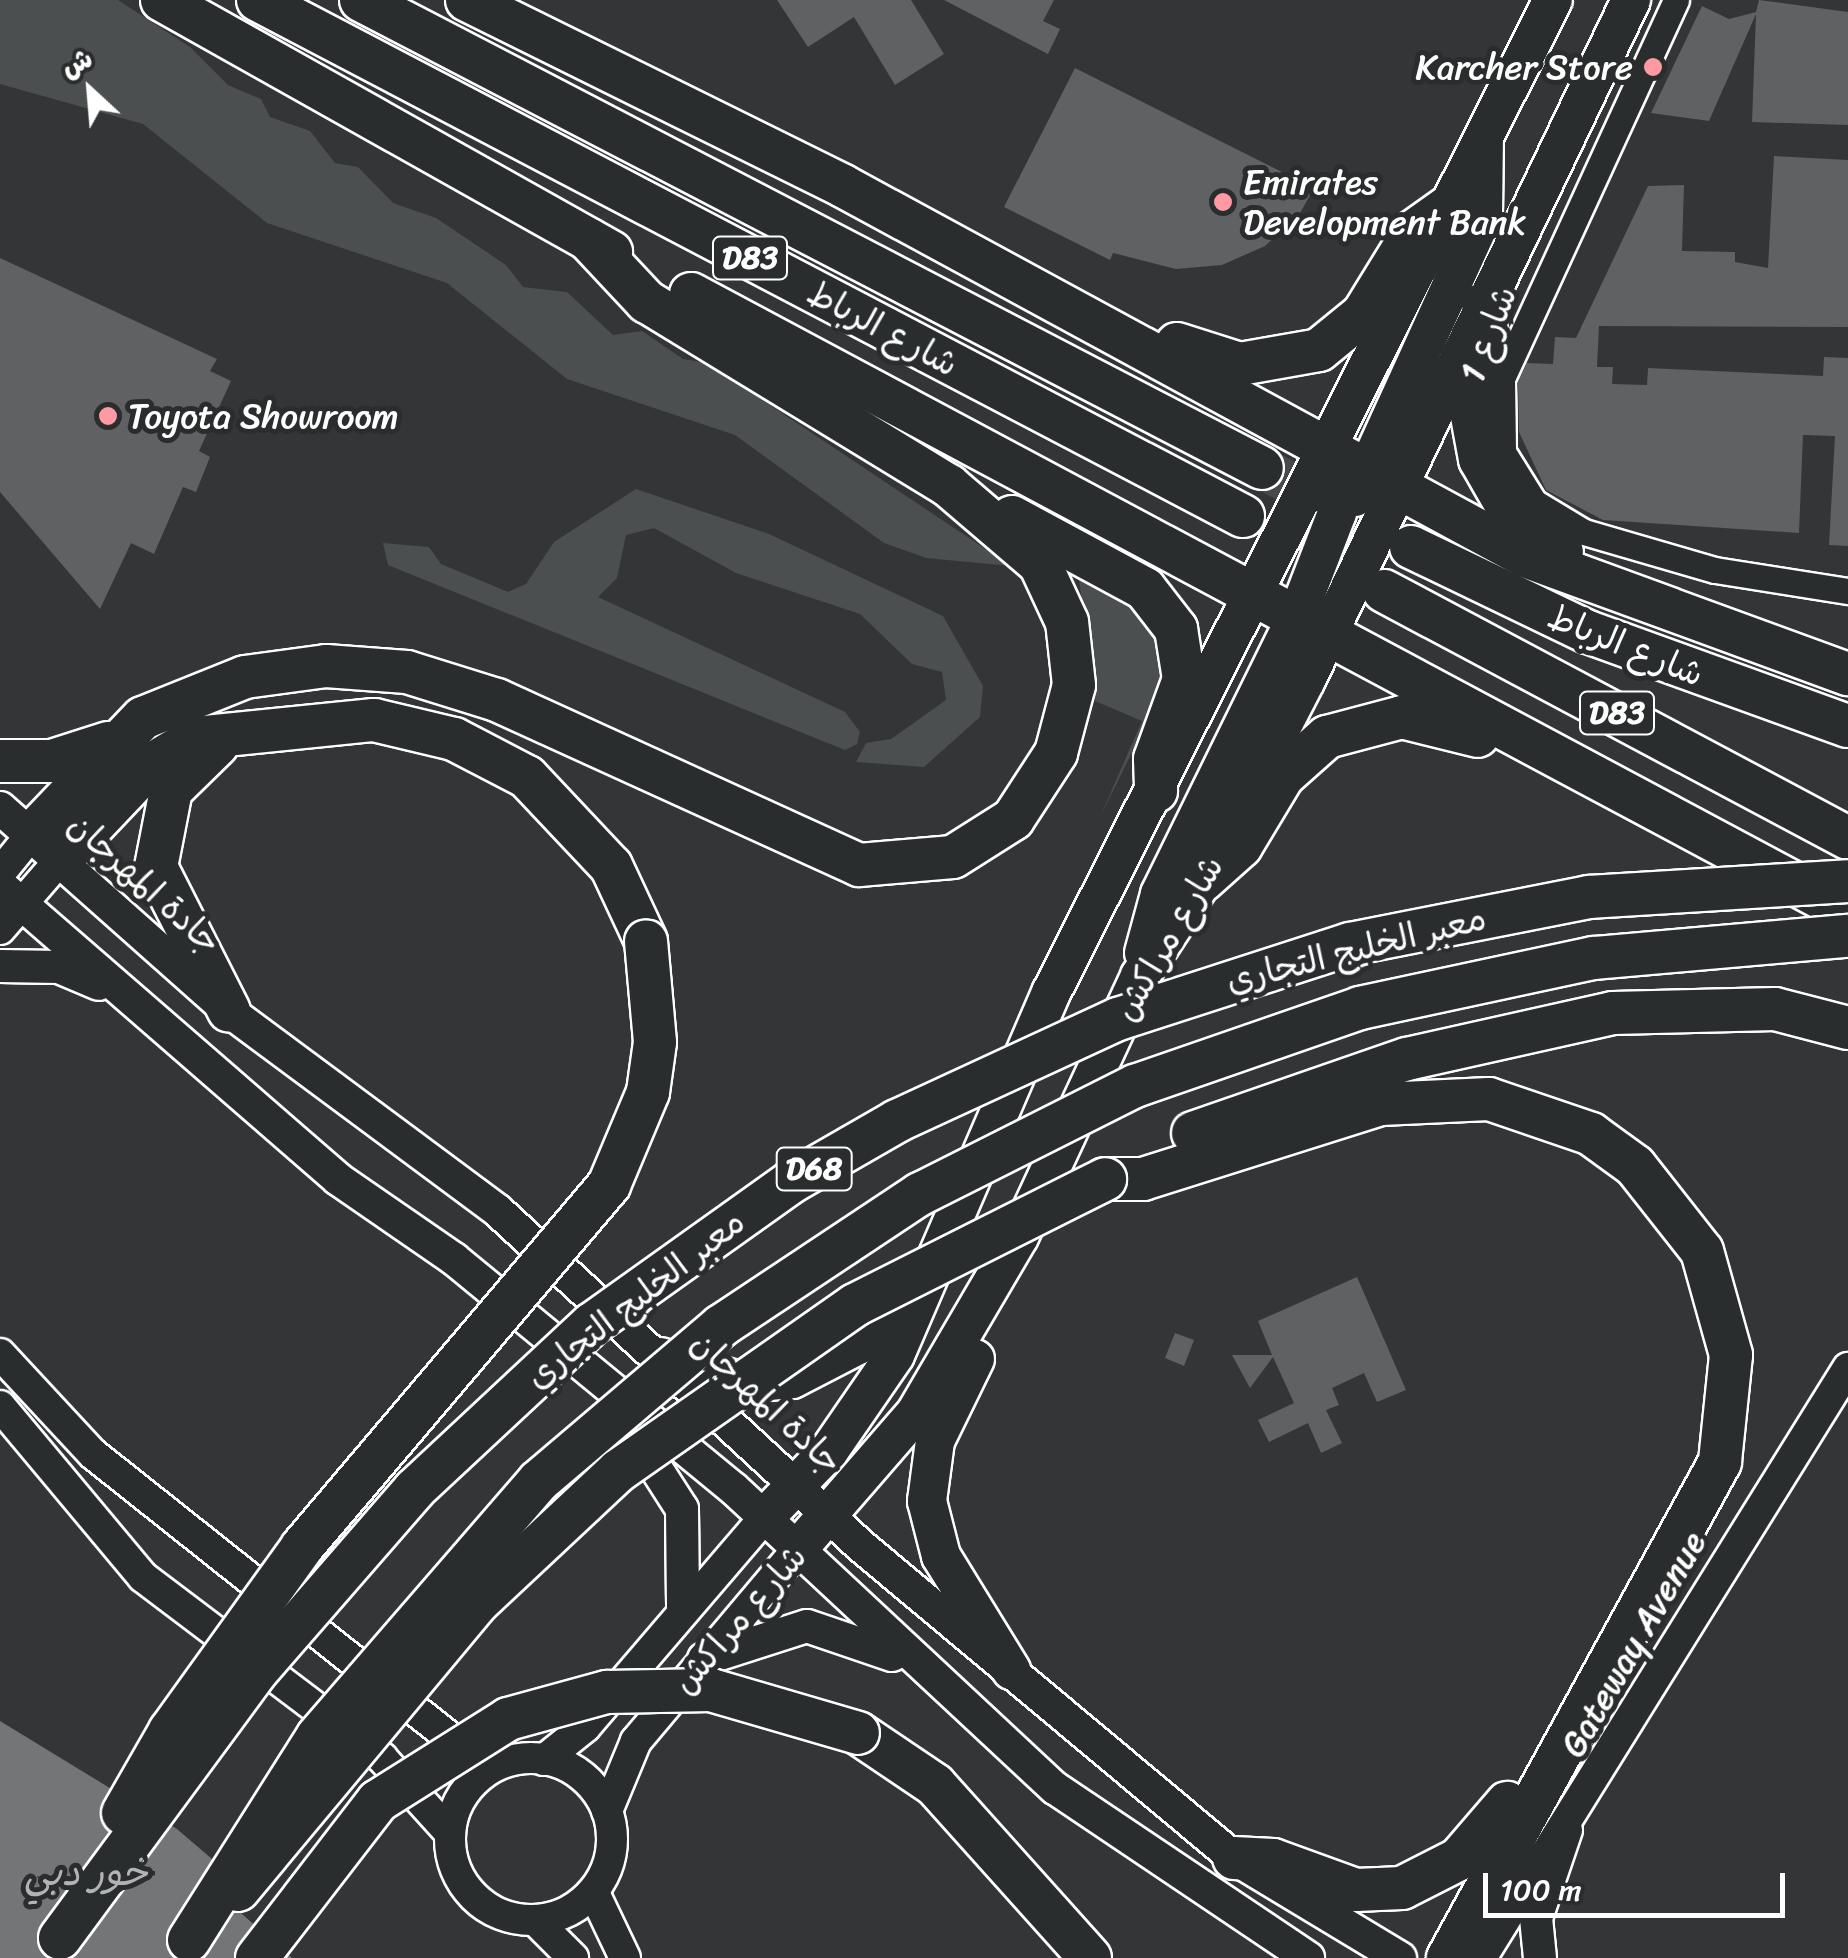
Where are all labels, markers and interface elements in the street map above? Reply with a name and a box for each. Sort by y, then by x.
text: ش [52,34,101,91]
north arrow [40,40,140,140]
place label: Karcher Store [1415,46,1633,88]
marker: Karcher Store [1642,56,1664,78]
place label: Emirates Development Bank [1243,161,1526,243]
marker: Emirates Development Bank [1212,191,1234,213]
road number: D83 [710,231,790,285]
street label: شارع الرباط [801,271,965,385]
street label: شارع 1 [1451,280,1525,388]
place label: Toyota Showroom [128,395,399,437]
marker: Toyota Showroom [97,405,119,427]
street label: شارع الرباط [1542,595,1710,695]
road number: D83 [1577,686,1657,740]
street label: جادة المهرجان [60,803,230,963]
street label: شارع مراكش [1104,848,1232,1028]
street label: معبر الخليج التجاري [1222,896,1490,1002]
road number: D68 [774,1142,854,1196]
street label: معبر الخليج التجاري [517,1200,753,1398]
street label: جادة المهرجان [683,1321,851,1483]
street label: Gateway Avenue [1552,1524,1714,1764]
street label: شارع مراكش [663,1536,815,1702]
water label: خور دبي [24,1850,148,1896]
scale bar [1488,1853,1790,1915]
text: 100 m [1500,1863,1582,1917]

